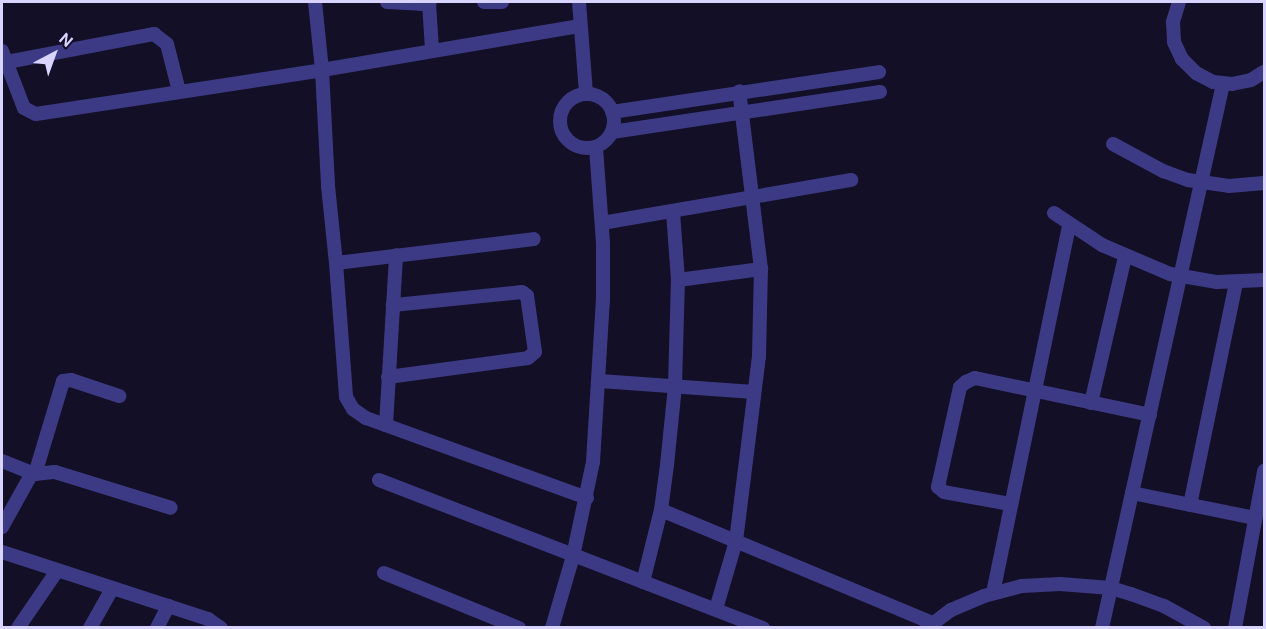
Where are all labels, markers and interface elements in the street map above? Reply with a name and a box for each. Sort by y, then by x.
north arrow [24,24,84,84]
text: N [55,28,77,52]

